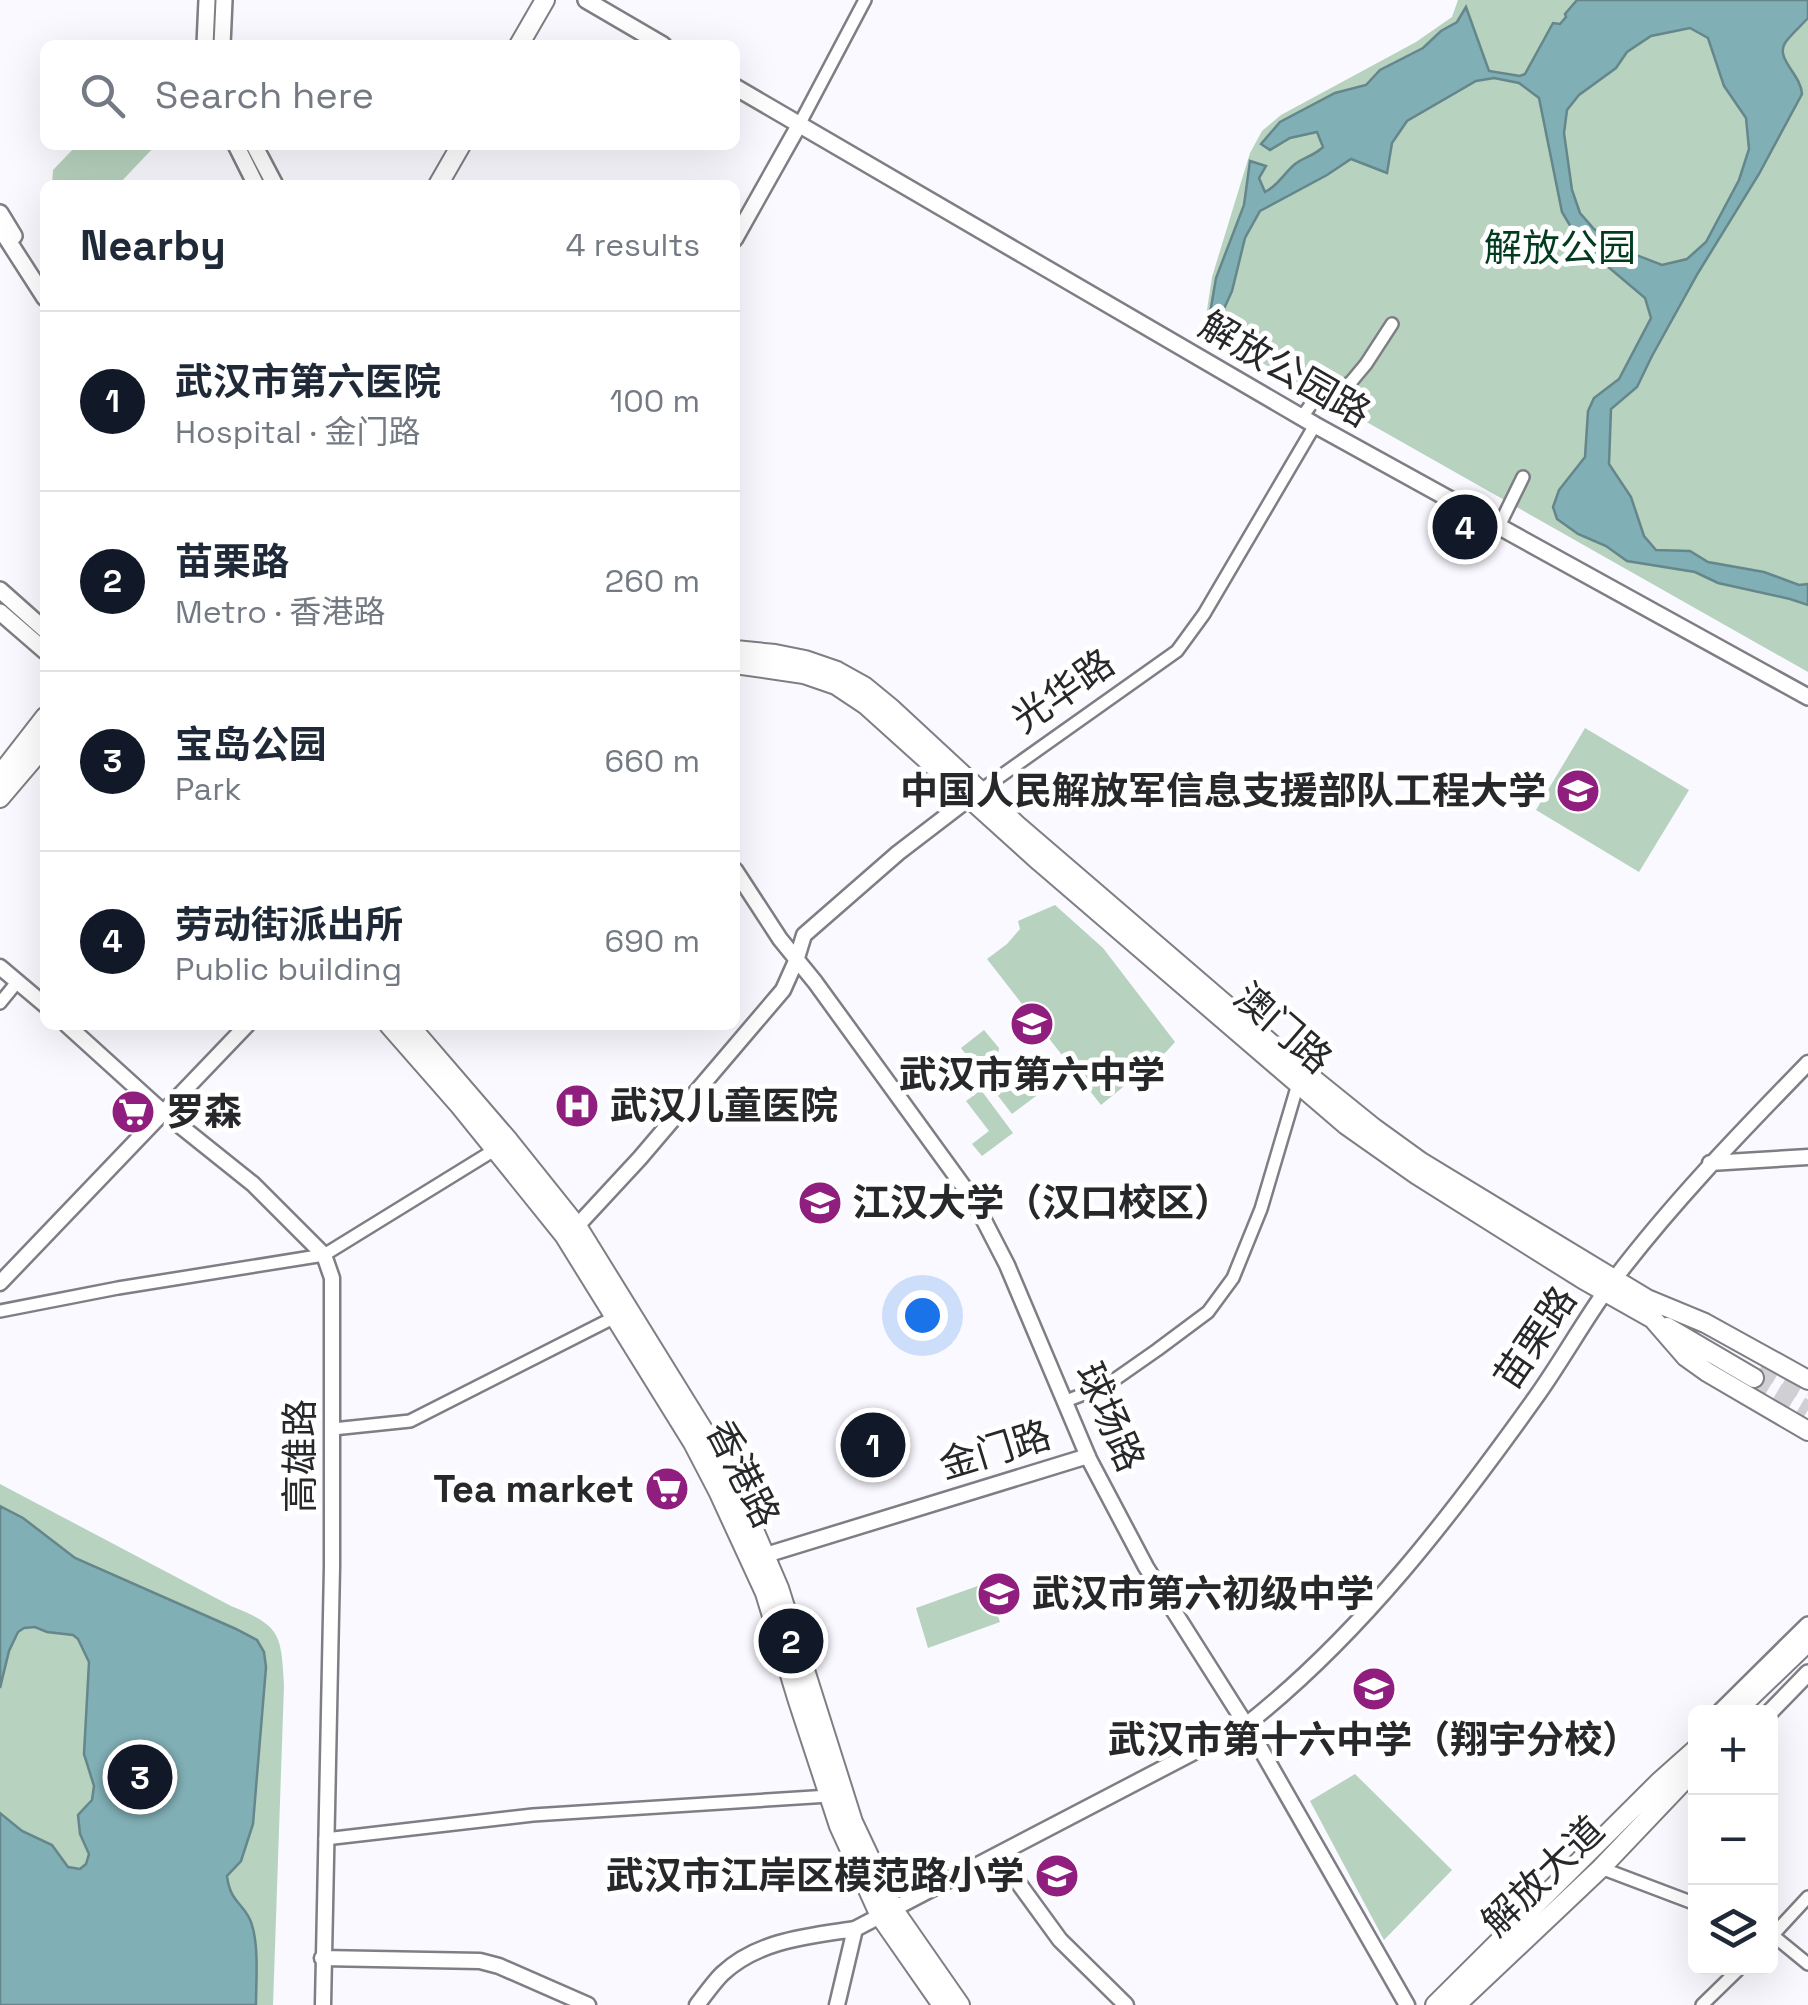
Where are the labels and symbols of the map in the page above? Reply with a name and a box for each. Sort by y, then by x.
park label: 解放公园 [1484,224,1636,272]
street label: 解放公园路 [1191,301,1379,437]
pin: 4 [1432,490,1498,564]
street label: 光华路 [1003,639,1123,743]
place label: 中国人民解放军信息支援部队工程大学 [900,767,1546,815]
school or university icon: 中国人民解放军信息支援部队工程大学 [1555,768,1601,814]
street label: 澳门路 [1224,972,1342,1084]
school or university icon: 武汉市第六中学 [1009,1001,1055,1047]
place label: 武汉市第六中学 [899,1051,1165,1099]
place label: 武汉儿童医院 [610,1082,838,1130]
hospital icon: 武汉儿童医院 [554,1083,600,1129]
place label: 罗森 [166,1088,242,1136]
supermarket icon: 罗森 [110,1089,156,1135]
place label: 江汉大学（汉口校区） [852,1179,1232,1227]
school or university icon: 江汉大学（汉口校区） [797,1180,843,1226]
street label: 苗栗路 [1483,1277,1587,1399]
your location [897,1290,948,1341]
street label: 球场路 [1065,1355,1155,1479]
street label: 高雄路 [276,1399,324,1513]
pin: 1 [840,1408,906,1482]
street label: 金门路 [933,1410,1057,1490]
street label: 香港路 [696,1412,790,1536]
place label: Tea market [433,1465,634,1513]
supermarket icon: Tea market [644,1466,690,1512]
place label: 武汉市第六初级中学 [1032,1570,1374,1618]
school or university icon: 武汉市第六初级中学 [976,1571,1022,1617]
pin: 2 [758,1604,824,1678]
school or university icon: 武汉市第十六中学（翔宇分校） [1351,1666,1397,1712]
place label: 武汉市第十六中学（翔宇分校） [1108,1716,1640,1764]
pin: 3 [108,1740,172,1814]
street label: 解放大道 [1472,1806,1614,1946]
place label: 武汉市江岸区模范路小学 [606,1852,1024,1900]
school or university icon: 武汉市江岸区模范路小学 [1034,1853,1080,1899]

